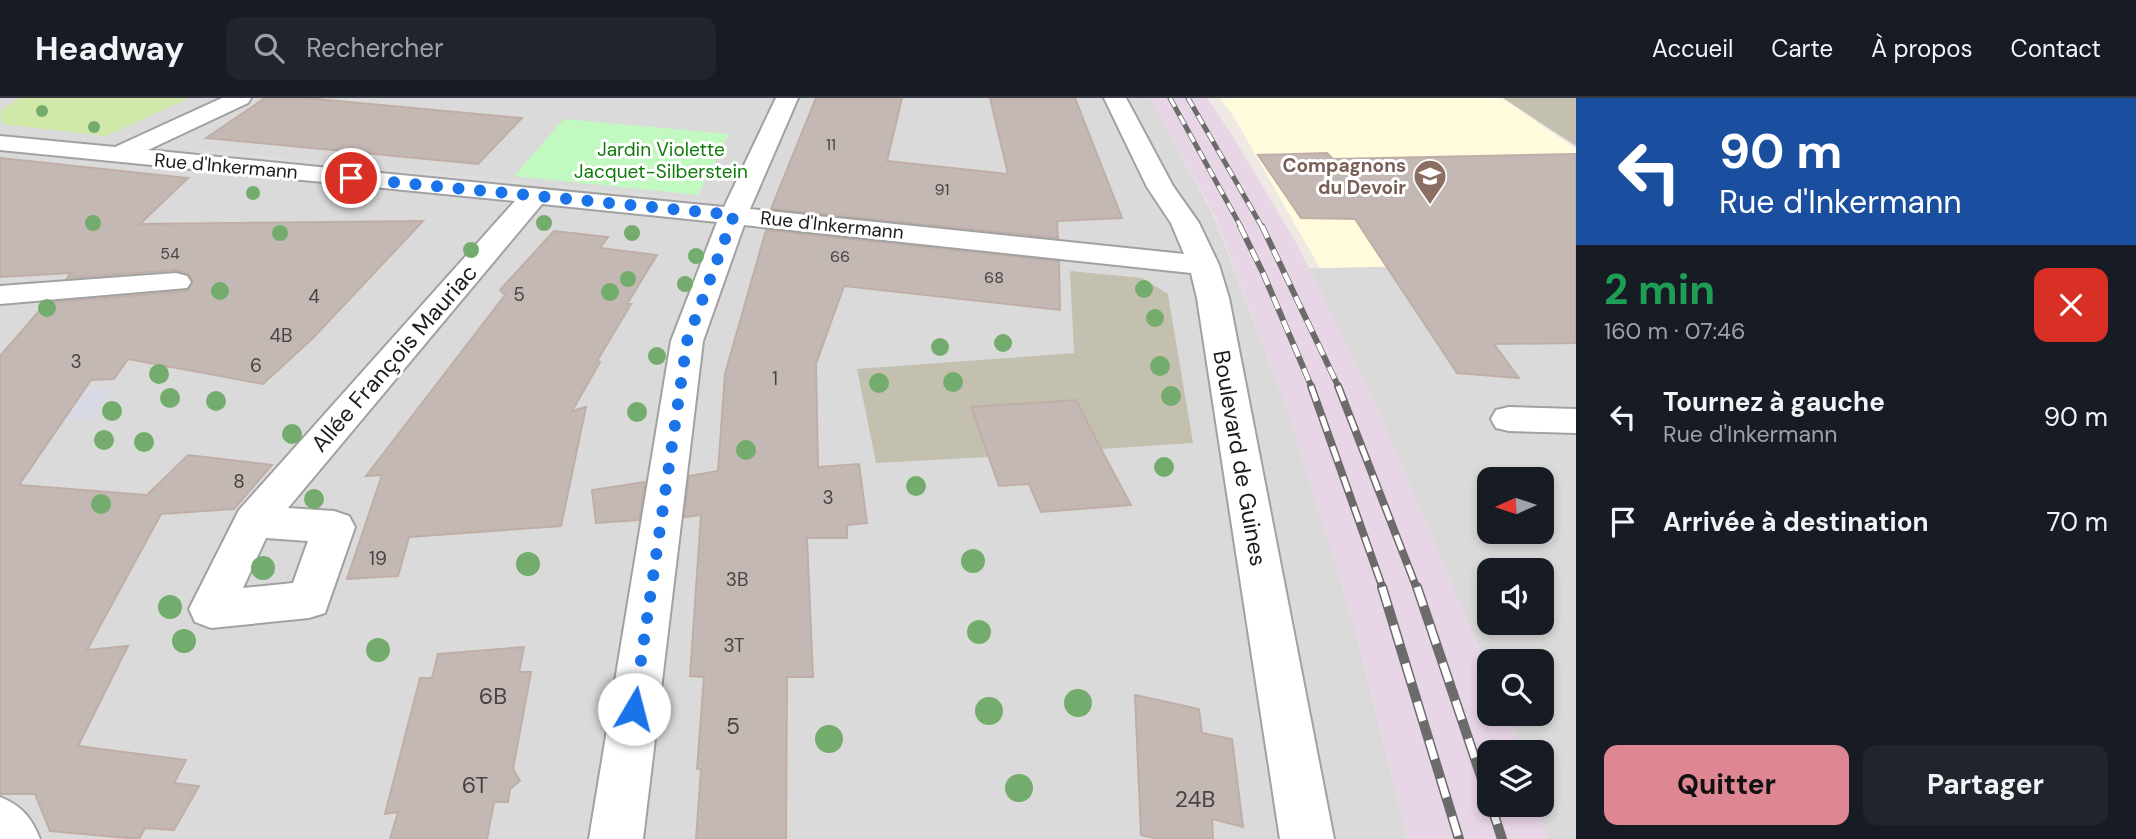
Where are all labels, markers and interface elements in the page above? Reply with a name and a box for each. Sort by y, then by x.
search box [226,17,716,80]
text: Headway [35,27,184,70]
icon: search [250,29,288,67]
text: Rechercher [306,31,444,65]
text: Accueil [1652,33,1733,64]
text: Carte [1771,33,1833,64]
text: À propos [1871,33,1973,64]
text: Contact [2011,33,2101,64]
text: 90 m [1719,119,1842,183]
icon: left [1604,126,1695,217]
house number: 11 [826,134,836,155]
park label: Jardin Violette Jacquet-Silberstein [574,137,748,184]
street label: Rue d'Inkermann [153,147,299,185]
pin [321,148,381,208]
place label: Compagnons du Devoir [1282,153,1406,200]
school or university icon: Compagnons du Devoir [1411,157,1449,206]
icon: arrive [332,159,370,197]
house number: 91 [935,179,949,200]
text: Rue d'Inkermann [1719,181,1962,223]
street label: Rue d'Inkermann [759,205,905,245]
house number: 54 [160,243,180,264]
house number: 66 [830,246,850,267]
street label: Allée François Mauriac [304,258,484,458]
text: 2 min [1604,262,1715,317]
house number: 68 [984,267,1004,288]
button: close [2034,268,2108,342]
house number: 5 [513,282,525,307]
house number: 4 [308,284,320,309]
text: 160 m · 07:46 [1604,316,1746,346]
house number: 4B [270,323,293,348]
street label: Boulevard de Guines [1206,348,1274,568]
house number: 3 [70,349,82,374]
house number: 6 [250,353,262,378]
house number: 1 [772,366,778,391]
text: Tournez à gauche [1663,385,1885,419]
icon: left [1604,398,1642,436]
text: 90 m [2044,400,2108,434]
text: Rue d'Inkermann [1663,419,1837,449]
north arrow [1477,467,1554,544]
map controls [1477,467,1554,817]
house number: 8 [233,469,245,494]
house number: 3 [822,485,834,510]
icon: arrive [1604,503,1642,541]
text: Arrivée à destination [1663,505,1929,539]
text: 70 m [2047,505,2108,539]
house number: 19 [369,546,387,571]
button: sound [1477,558,1554,635]
house number: 3B [726,567,748,592]
house number: 3T [723,633,745,658]
button: search [1477,649,1554,726]
position arrow [597,672,671,746]
house number: 6B [479,681,507,711]
house number: 5 [726,711,740,741]
button: layers [1477,740,1554,817]
button: Quitter [1604,745,1849,825]
button: Partager [1863,745,2108,825]
house number: 6T [462,770,488,800]
house number: 24B [1175,784,1215,814]

